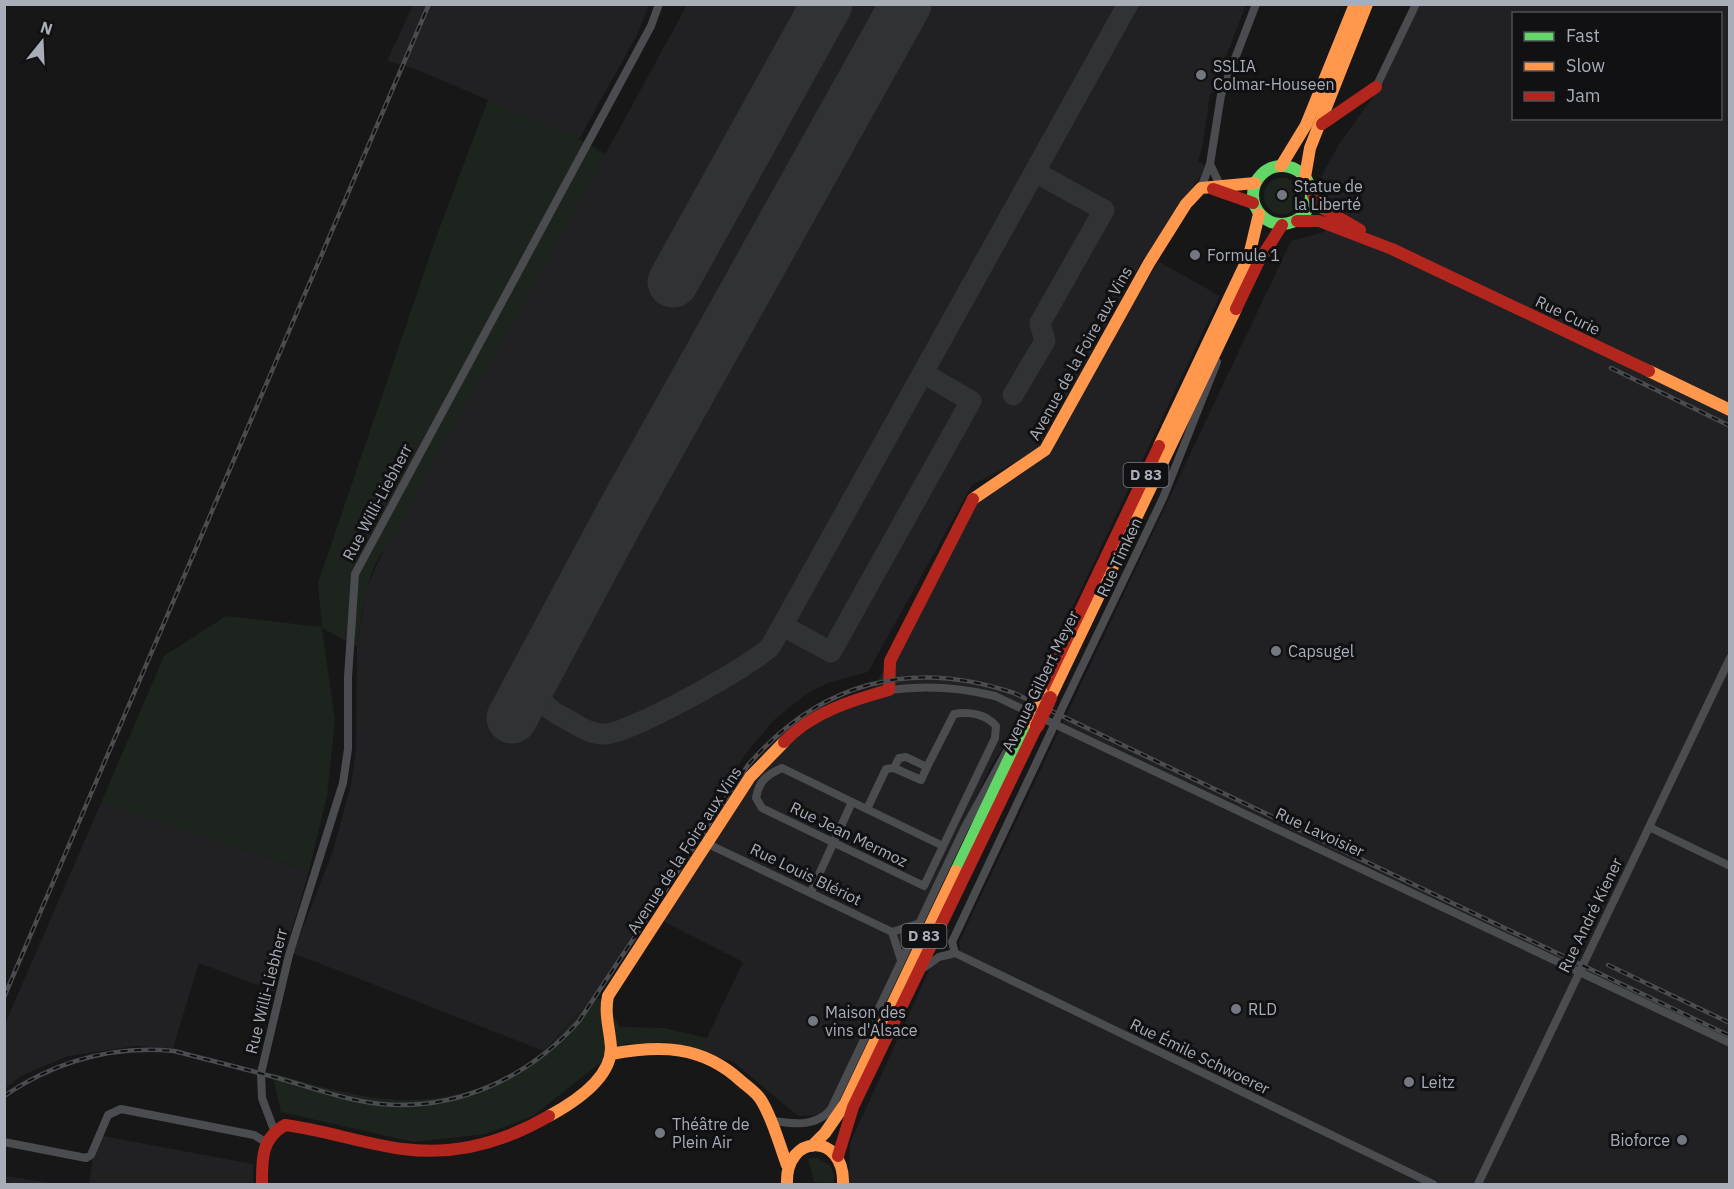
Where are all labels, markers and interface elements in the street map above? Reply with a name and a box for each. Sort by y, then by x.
north arrow [12,12,72,72]
legend [1512,12,1722,120]
text: N [38,16,55,39]
text: Fast [1566,24,1600,47]
text: Slow [1566,54,1605,77]
place label: SSLIA Colmar-Houseen [1213,56,1335,94]
marker: SSLIA Colmar-Houseen [1194,68,1208,82]
text: Jam [1566,84,1601,107]
place label: Statue de la Liberté [1294,176,1363,214]
marker: Statue de la Liberté [1275,188,1289,202]
place label: Formule 1 [1207,245,1280,265]
marker: Formule 1 [1188,248,1202,262]
street label: Avenue de la Foire aux Vins [1024,263,1136,443]
street label: Rue Curie [1532,291,1604,339]
street label: Rue Willi-Liebherr [338,440,416,564]
road number: D 83 [1124,463,1168,487]
street label: Rue Timken [1092,514,1146,600]
street label: Avenue Gilbert Meyer [997,607,1083,755]
place label: Capsugel [1288,641,1354,661]
marker: Capsugel [1269,644,1283,658]
street label: Avenue de la Foire aux Vins [622,762,746,938]
street label: Rue Jean Mermoz [787,797,911,871]
street label: Rue Lavoisier [1273,803,1368,861]
street label: Rue Louis Blériot [747,838,865,910]
street label: Rue André Kiener [1553,854,1627,976]
road number: D 83 [902,924,946,948]
street label: Rue Willi-Liebherr [241,926,291,1056]
place label: RLD [1248,999,1277,1019]
place label: Maison des vins d'Alsace [825,1002,918,1040]
marker: RLD [1229,1002,1243,1016]
street label: Rue Émile Schwoerer [1127,1013,1274,1099]
marker: Maison des vins d'Alsace [806,1014,820,1028]
place label: Leitz [1421,1072,1455,1092]
marker: Leitz [1402,1075,1416,1089]
place label: Théâtre de Plein Air [672,1114,750,1152]
marker: Théâtre de Plein Air [653,1126,667,1140]
place label: Bioforce [1610,1130,1670,1150]
marker: Bioforce [1675,1133,1689,1147]

